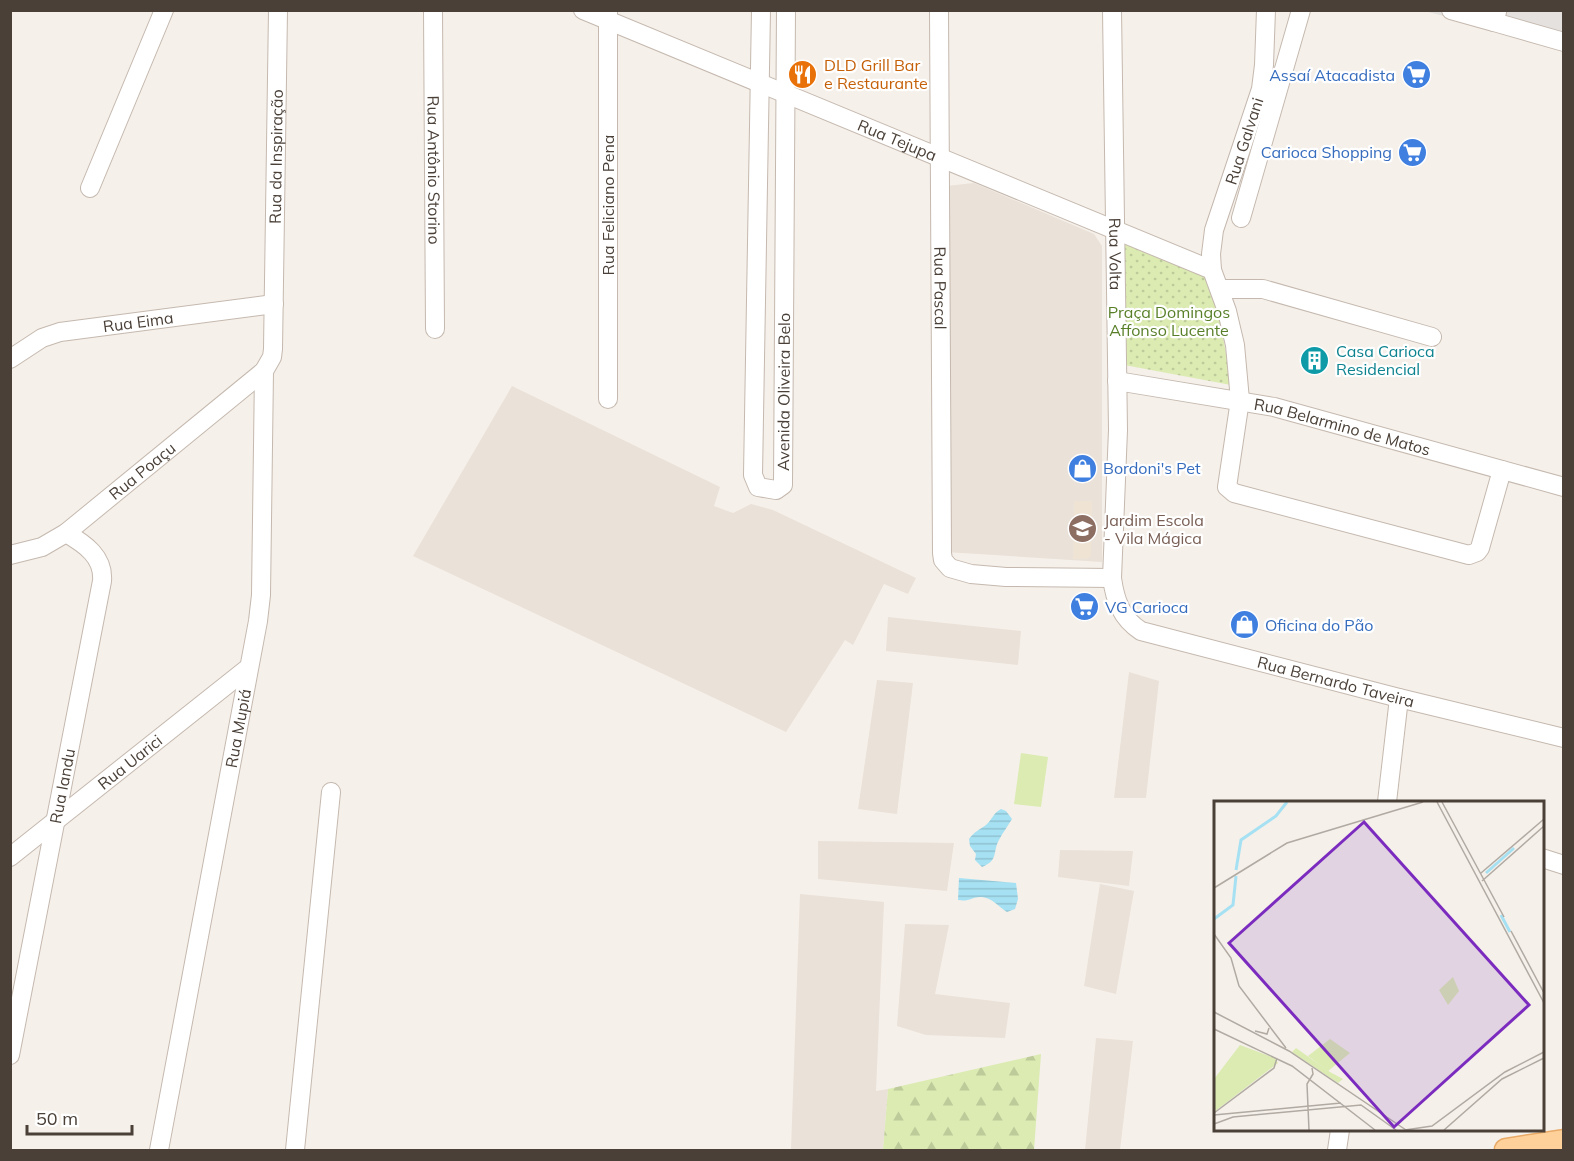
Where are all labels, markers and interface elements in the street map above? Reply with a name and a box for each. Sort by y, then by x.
place label: DLD Grill Bar e Restaurante [824,55,928,93]
restaurant icon: DLD Grill Bar e Restaurante [787,58,819,90]
supermarket icon: Assaí Atacadista [1400,59,1432,91]
place label: Assaí Atacadista [1269,65,1395,85]
street label: Rua da Inspiração [265,89,287,224]
street label: Rua Antônio Storino [424,95,444,245]
street label: Rua Galvani [1221,95,1267,187]
street label: Rua Tejupa [855,115,940,165]
street label: Rua Feliciano Pena [598,135,618,275]
supermarket icon: Carioca Shopping [1397,136,1429,168]
place label: Carioca Shopping [1261,142,1392,162]
street label: Rua Volta [1105,218,1126,290]
street label: Rua Pascal [930,246,951,330]
park label: Praça Domingos Affonso Lucente [1108,302,1230,340]
street label: Rua Eima [102,307,175,336]
street label: Avenida Oliveira Belo [773,313,794,471]
place label: Casa Carioca Residencial [1336,341,1434,379]
building icon: Casa Carioca Residencial [1299,344,1331,376]
street label: Rua Belarmino de Matos [1252,394,1433,460]
street label: Rua Poaçu [105,438,179,504]
shop icon: Bordoni's Pet [1066,452,1098,484]
place label: Bordoni's Pet [1103,458,1201,478]
place label: Jardim Escola - Vila Mágica [1104,510,1204,548]
school or university icon: Jardim Escola - Vila Mágica [1067,513,1099,545]
supermarket icon: VG Carioca [1068,591,1100,623]
place label: VG Carioca [1105,597,1188,617]
shop icon: Oficina do Pão [1228,609,1260,641]
place label: Oficina do Pão [1265,615,1373,635]
street label: Rua Bernardo Taveira [1255,652,1416,711]
street label: Rua Mupiá [221,687,255,770]
street label: Rua Uarici [94,730,166,794]
street label: Rua Iandu [45,747,79,825]
inset map [1214,801,1544,1131]
scale bar [27,1098,132,1136]
text: 50 m [36,1107,78,1130]

